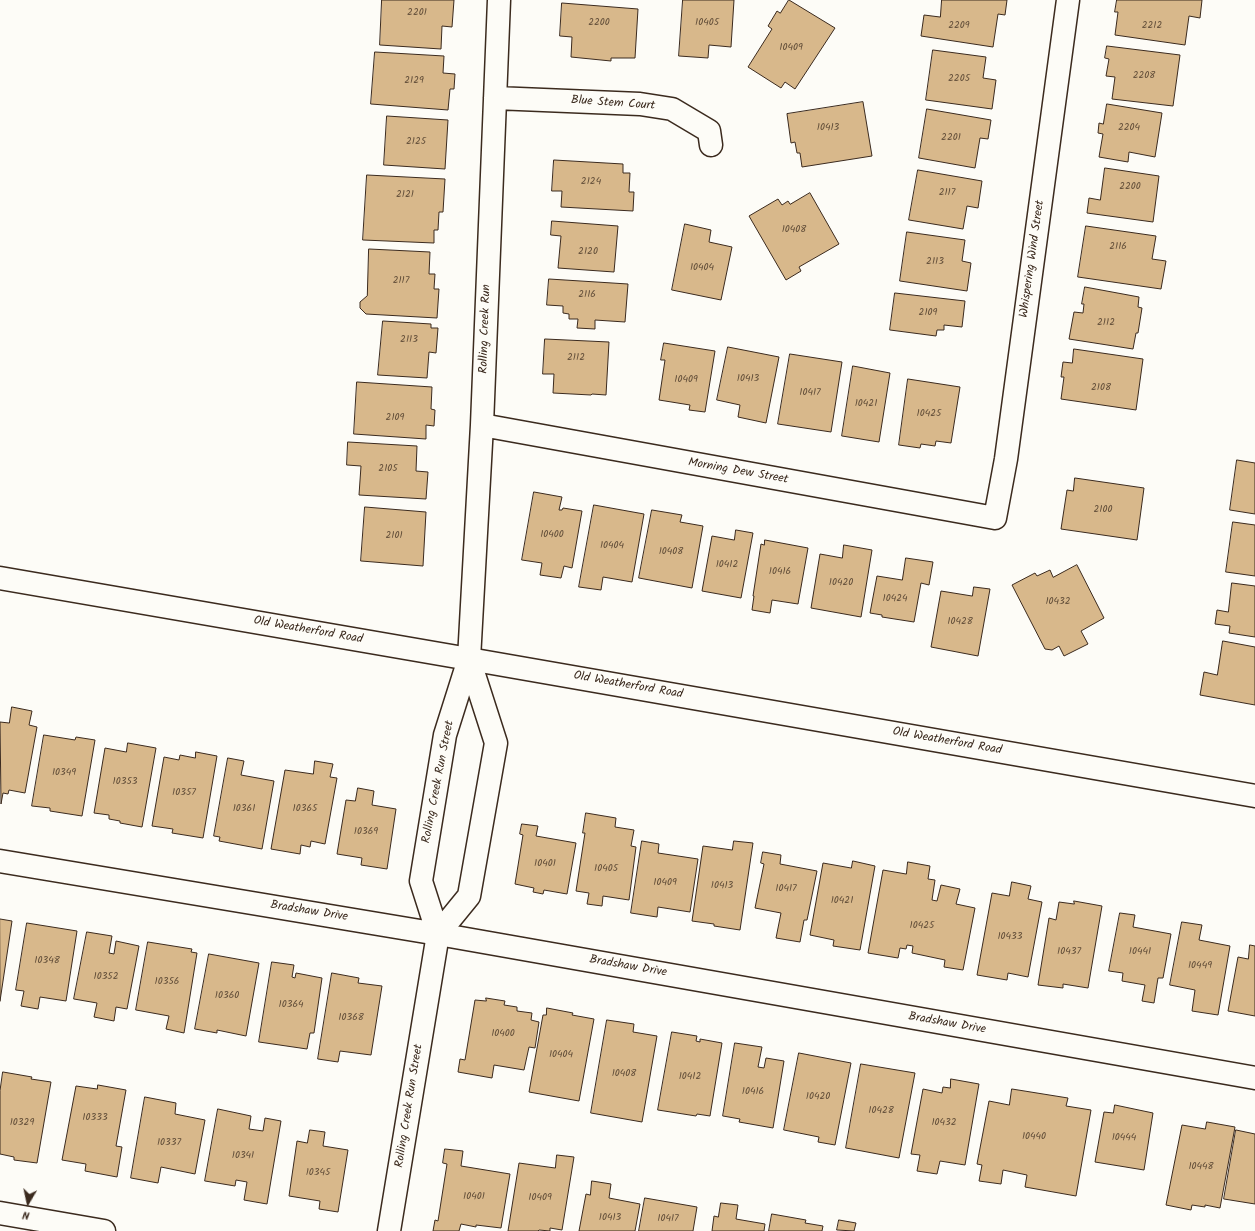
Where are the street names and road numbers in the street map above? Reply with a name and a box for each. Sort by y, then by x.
street label: Blue Stem Court [570,94,656,114]
street label: Whispering Wind Street [1018,199,1048,319]
street label: Rolling Creek Run [477,284,495,374]
street label: Morning Dew Street [687,456,789,488]
street label: Old Weatherford Road [252,614,364,648]
street label: Old Weatherford Road [572,669,684,703]
street label: Rolling Creek Run Street [420,719,458,845]
street label: Old Weatherford Road [891,725,1003,759]
street label: Bradshaw Drive [269,899,349,925]
street label: Bradshaw Drive [588,953,668,981]
street label: Bradshaw Drive [907,1010,987,1038]
street label: Rolling Creek Run Street [393,1043,427,1169]

